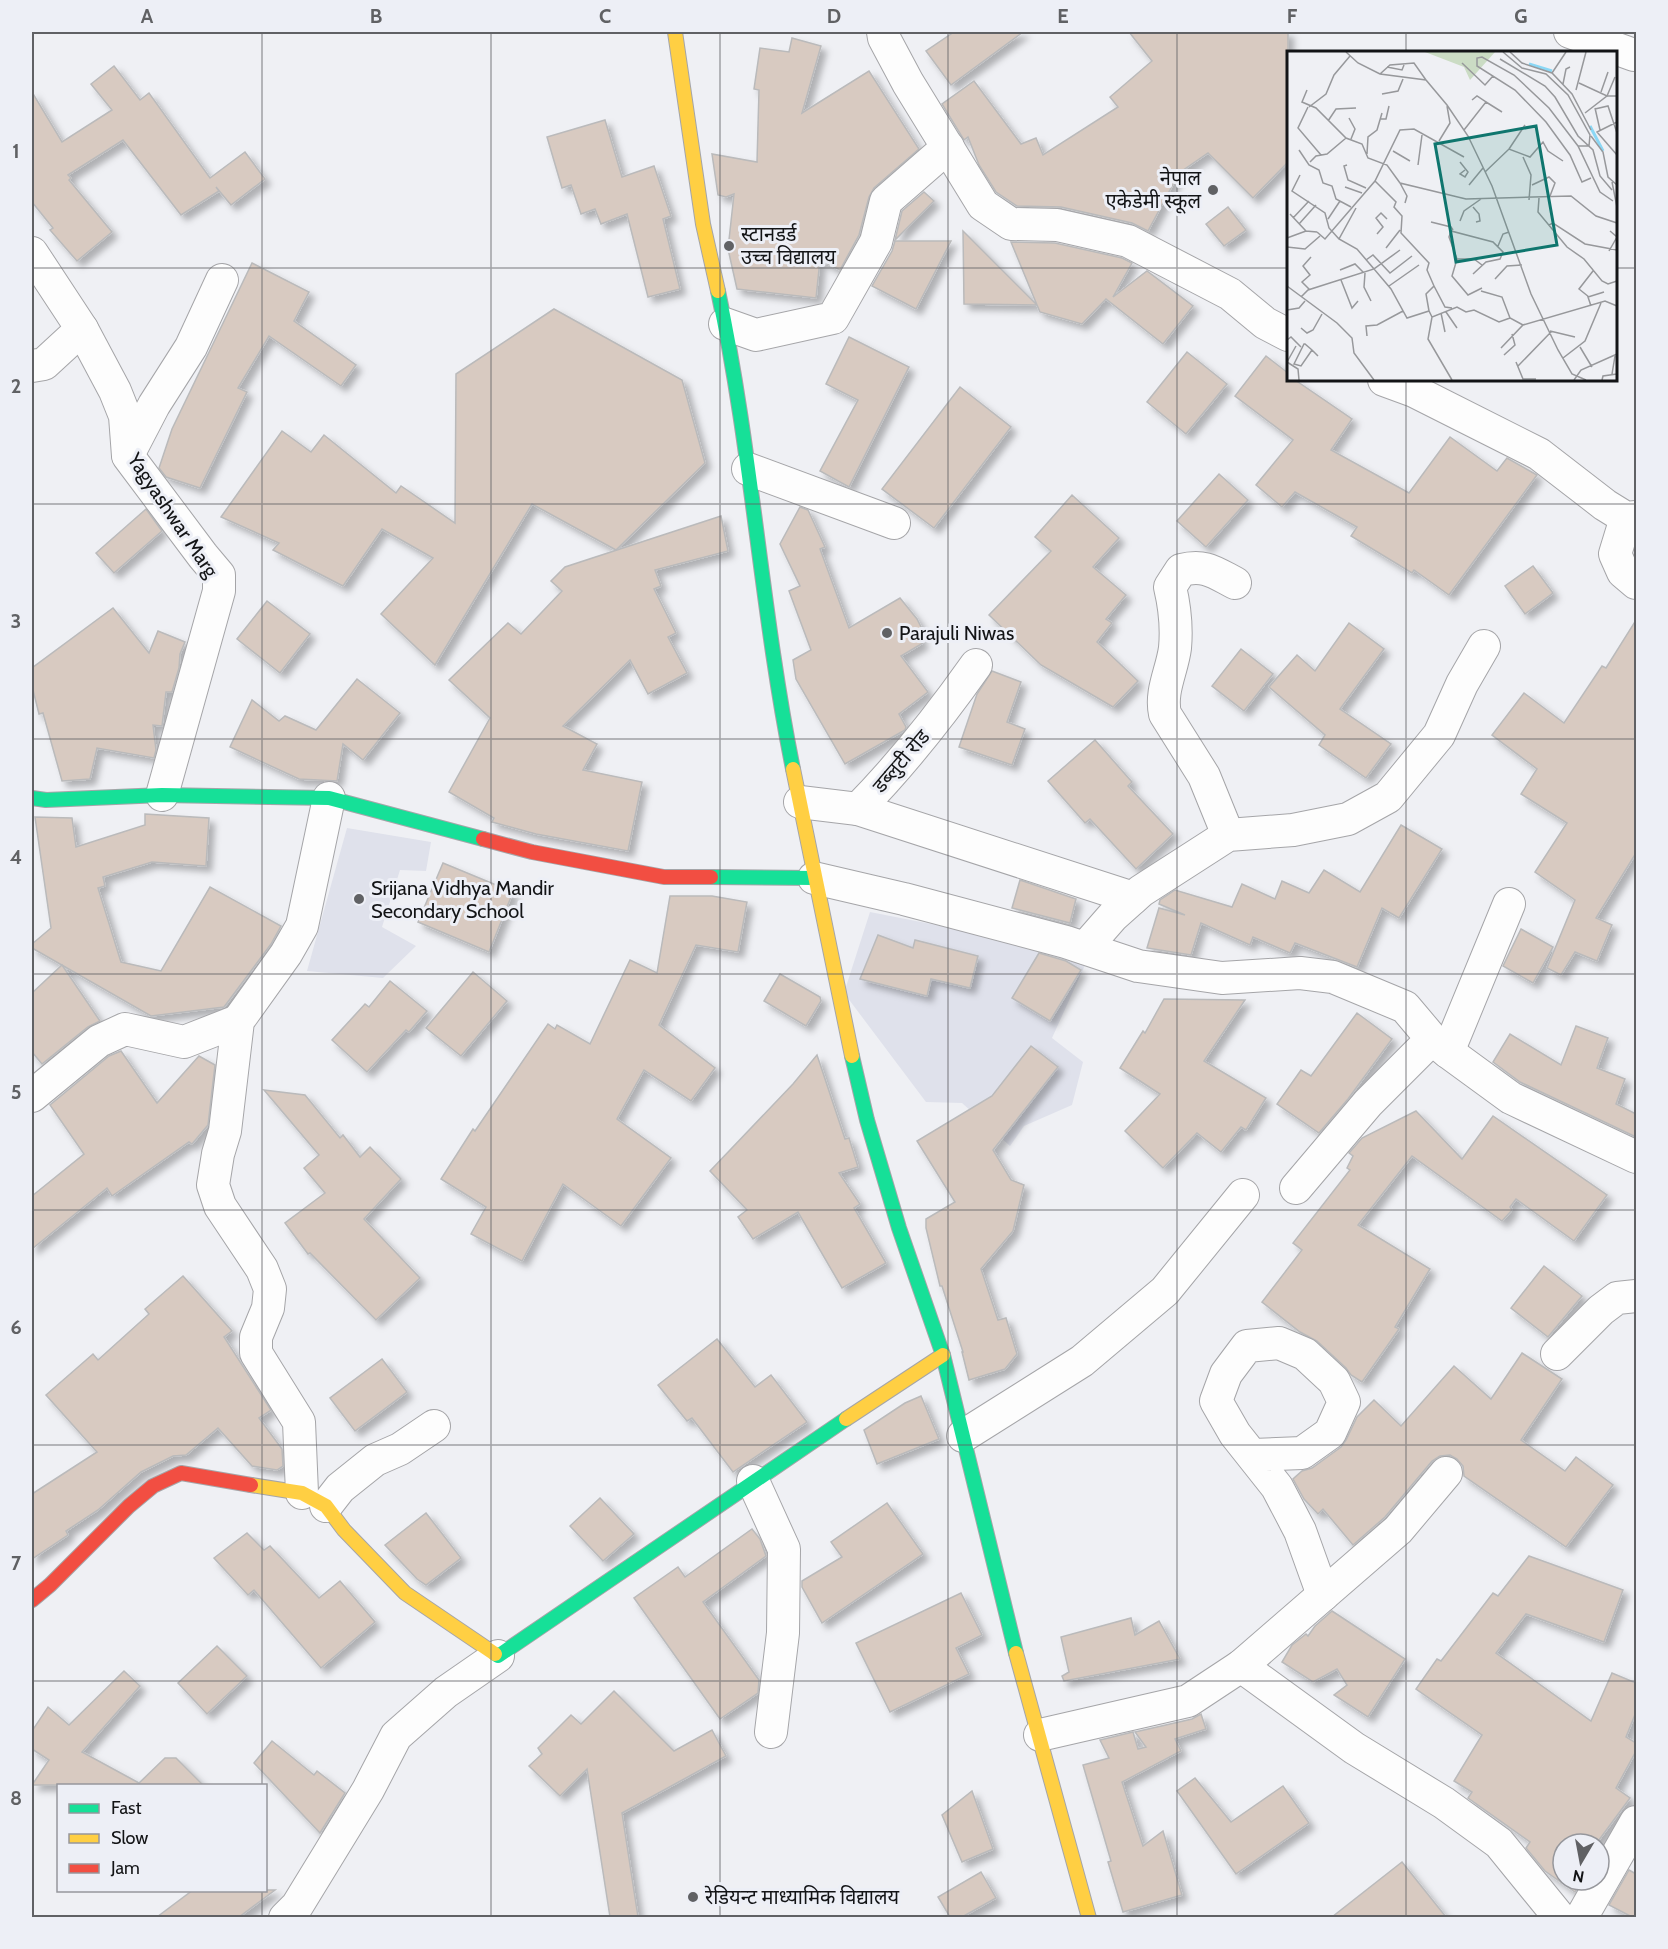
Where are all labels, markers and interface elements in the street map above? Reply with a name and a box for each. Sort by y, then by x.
text: A [141,4,154,28]
text: B [370,4,382,28]
text: C [599,4,611,28]
text: D [827,4,841,28]
text: E [1057,4,1069,28]
text: F [1287,4,1298,28]
text: G [1514,4,1528,28]
inset map [1287,51,1617,381]
text: 1 [12,139,20,163]
place label: नेपाल एकेडेमी स्कूल [1106,166,1201,214]
marker: नेपाल एकेडेमी स्कूल [1206,183,1220,197]
place label: स्टानडर्ड उच्च विद्यालय [741,222,836,269]
marker: स्टानडर्ड उच्च विद्यालय [722,239,736,253]
text: 2 [11,374,21,398]
street label: Yagyashwar Marg [122,447,224,583]
text: 3 [11,609,21,633]
place label: Parajuli Niwas [899,621,1014,645]
marker: Parajuli Niwas [880,626,894,640]
street label: डब्लुटी रोड [867,725,936,799]
text: 4 [10,845,22,869]
place label: Srijana Vidhya Mandir Secondary School [371,876,555,923]
marker: Srijana Vidhya Mandir Secondary School [352,892,366,906]
text: 5 [11,1080,21,1104]
text: 6 [10,1315,22,1339]
text: 7 [11,1551,22,1575]
legend [57,1784,267,1892]
text: 8 [10,1786,22,1810]
text: Fast [111,1797,142,1819]
text: Slow [111,1827,148,1849]
north arrow [1551,1832,1611,1892]
text: Jam [110,1857,140,1879]
text: N [1571,1866,1586,1887]
place label: रेडियन्ट माध्यामिक विद्यालय [704,1885,900,1909]
marker: रेडियन्ट माध्यामिक विद्यालय [686,1890,700,1904]

